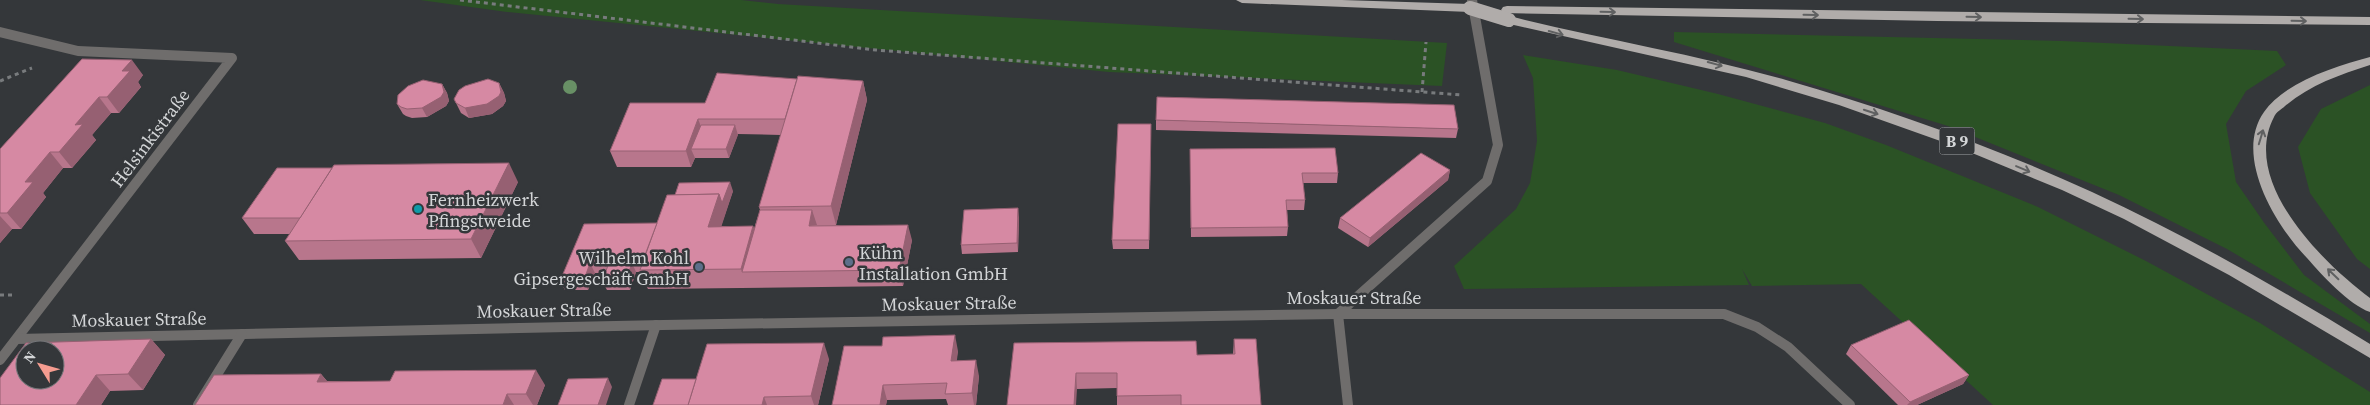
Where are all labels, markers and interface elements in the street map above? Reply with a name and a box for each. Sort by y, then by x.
one-way arrow [1600,7,1616,16]
one-way arrow [1803,11,1819,20]
one-way arrow [1965,13,1981,22]
one-way arrow [2128,14,2144,24]
one-way arrow [2290,16,2306,25]
one-way arrow [1548,28,1564,38]
one-way arrow [1707,60,1723,70]
street label: Helsinkistraße [105,84,195,192]
one-way arrow [1863,108,1878,117]
road number: B 9 [1940,128,1974,154]
one-way arrow [2257,129,2267,145]
one-way arrow [2015,164,2030,174]
place label: Fernheizwerk Pfingstweide [428,187,539,233]
marker: Fernheizwerk Pfingstweide [412,203,424,215]
place label: Kühn Installation GmbH [859,240,1008,286]
place label: Wilhelm Kohl Gipsergeschäft GmbH [513,245,689,291]
marker: Kühn Installation GmbH [843,256,855,268]
marker: Wilhelm Kohl Gipsergeschäft GmbH [693,261,705,273]
one-way arrow [2327,268,2340,280]
street label: Moskauer Straße [1287,285,1422,310]
street label: Moskauer Straße [881,289,1017,317]
street label: Moskauer Straße [476,296,612,324]
street label: Moskauer Straße [71,305,207,333]
north arrow [15,340,65,390]
text: N [19,347,41,367]

